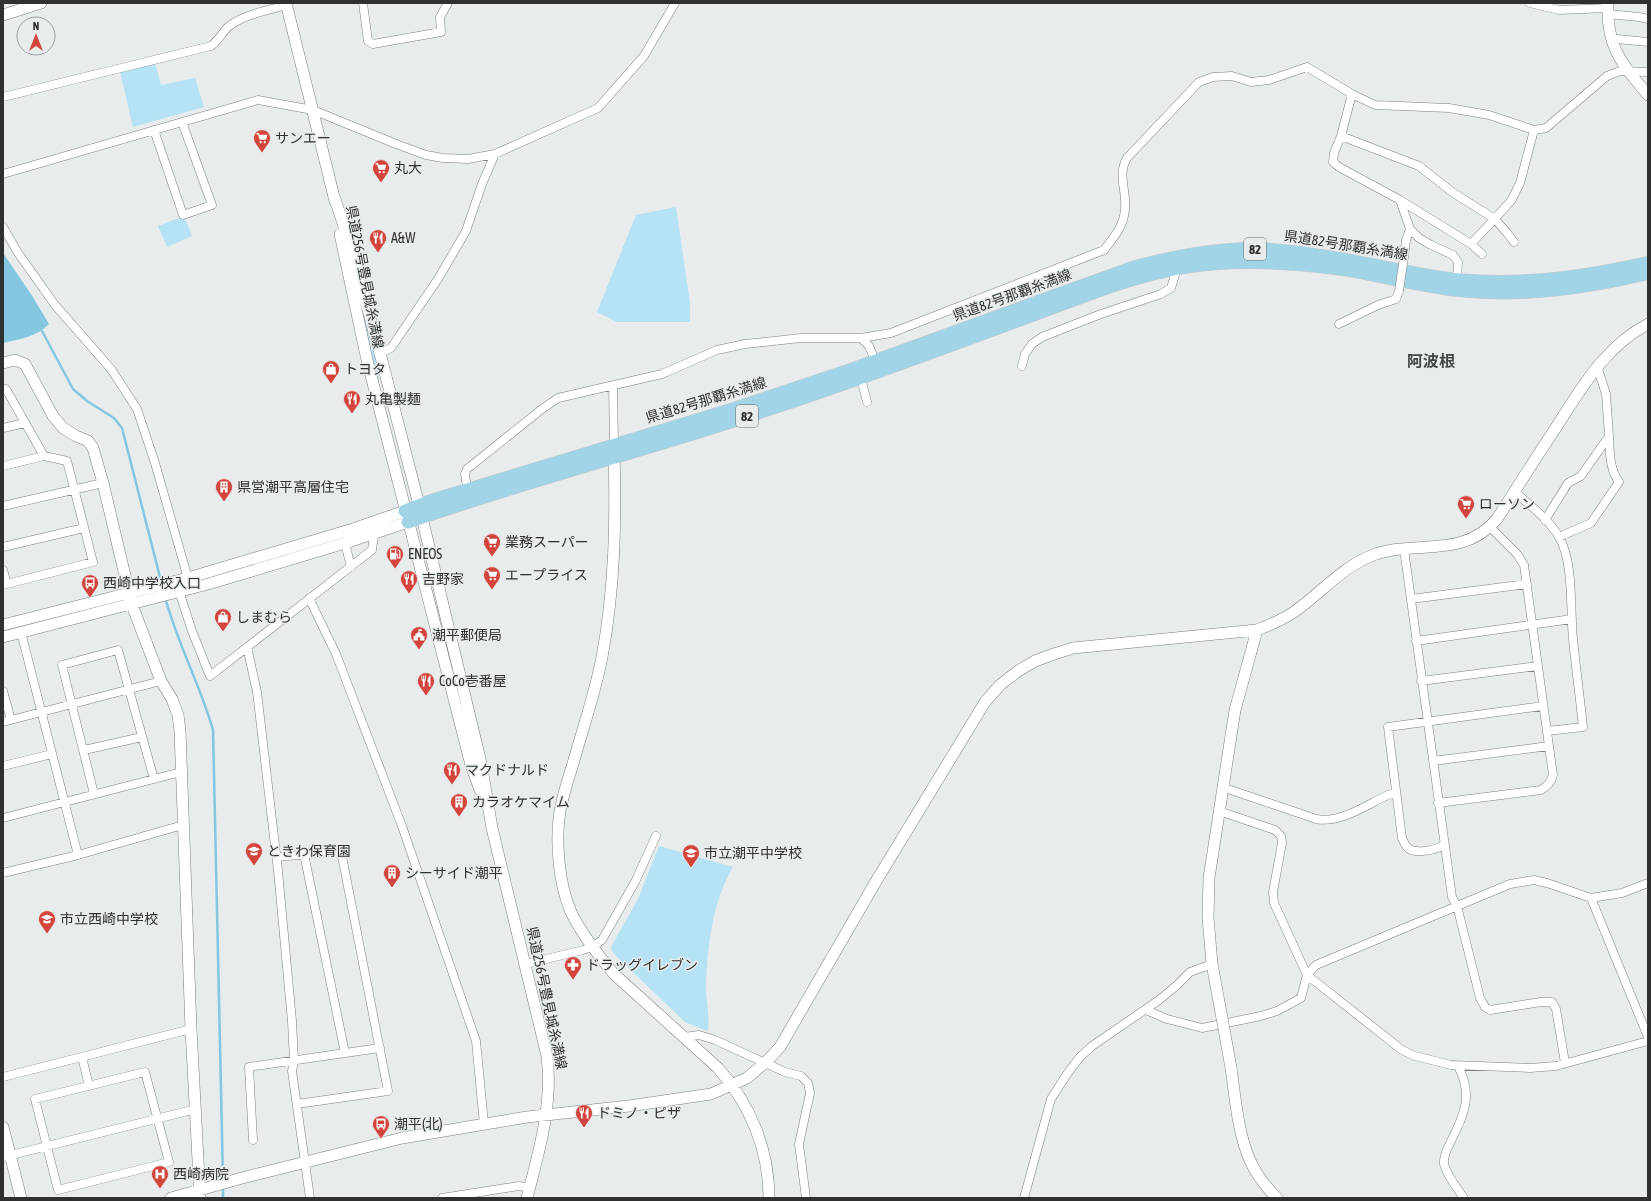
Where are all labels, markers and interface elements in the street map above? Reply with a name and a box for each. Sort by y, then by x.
north arrow [16,16,56,56]
text: N [33,20,39,32]
supermarket icon: サンエー [252,128,272,153]
place label: サンエー [275,130,331,146]
supermarket icon: 丸大 [371,158,391,183]
place label: 丸大 [394,160,422,176]
street label: 県道256号豊見城糸満線 [343,204,387,350]
street label: 県道82号那覇糸満線 [1283,227,1409,263]
restaurant icon: A&W [368,228,388,253]
place label: A&W [391,230,416,246]
road number: 82 [1244,238,1266,260]
street label: 県道82号那覇糸満線 [950,266,1074,324]
district label: 阿波根 [1407,352,1455,370]
shop icon: トヨタ [321,359,341,384]
place label: トヨタ [344,361,386,377]
street label: 県道82号那覇糸満線 [644,374,768,426]
restaurant icon: 丸亀製麺 [342,389,362,414]
place label: 丸亀製麺 [365,391,421,407]
road number: 82 [736,405,758,427]
building icon: 県営潮平高層住宅 [214,477,234,502]
place label: 県営潮平高層住宅 [237,479,349,495]
supermarket icon: ローソン [1456,494,1476,519]
place label: ローソン [1479,496,1535,512]
supermarket icon: 業務スーパー [482,532,502,557]
place label: 業務スーパー [505,534,589,550]
fuel station icon: ENEOS [385,544,405,569]
place label: ENEOS [408,546,442,562]
supermarket icon: エープライス [482,565,502,590]
place label: エープライス [505,567,588,583]
restaurant icon: 吉野家 [399,569,419,594]
place label: 吉野家 [422,571,464,587]
bus stop icon: 西崎中学校入口 [80,573,100,598]
place label: 西崎中学校入口 [103,575,201,591]
shop icon: しまむら [213,607,233,632]
place label: しまむら [236,609,292,625]
public building icon: 潮平郵便局 [409,625,429,650]
place label: 潮平郵便局 [432,627,502,643]
restaurant icon: CoCo壱番屋 [416,671,436,696]
place label: CoCo壱番屋 [439,673,507,689]
restaurant icon: マクドナルド [442,760,462,785]
place label: マクドナルド [465,762,549,778]
building icon: カラオケマイム [449,792,469,817]
place label: カラオケマイム [472,794,570,810]
school or university icon: ときわ保育園 [244,841,264,866]
place label: ときわ保育園 [267,843,351,859]
school or university icon: 市立潮平中学校 [681,843,701,868]
place label: 市立潮平中学校 [704,845,802,861]
building icon: シーサイド潮平 [382,863,402,888]
place label: シーサイド潮平 [405,865,503,881]
school or university icon: 市立西崎中学校 [37,909,57,934]
place label: 市立西崎中学校 [60,911,158,927]
street label: 県道256号豊見城糸満線 [524,925,570,1071]
pharmacy icon: ドラッグイレブン [563,955,583,980]
place label: ドラッグイレブン [586,957,698,973]
restaurant icon: ドミノ・ピザ [574,1103,594,1128]
place label: ドミノ・ピザ [597,1105,681,1121]
bus stop icon: 潮平(北) [371,1114,391,1139]
place label: 潮平(北) [394,1116,443,1132]
hospital icon: 西崎病院 [150,1164,170,1189]
place label: 西崎病院 [173,1166,229,1182]

